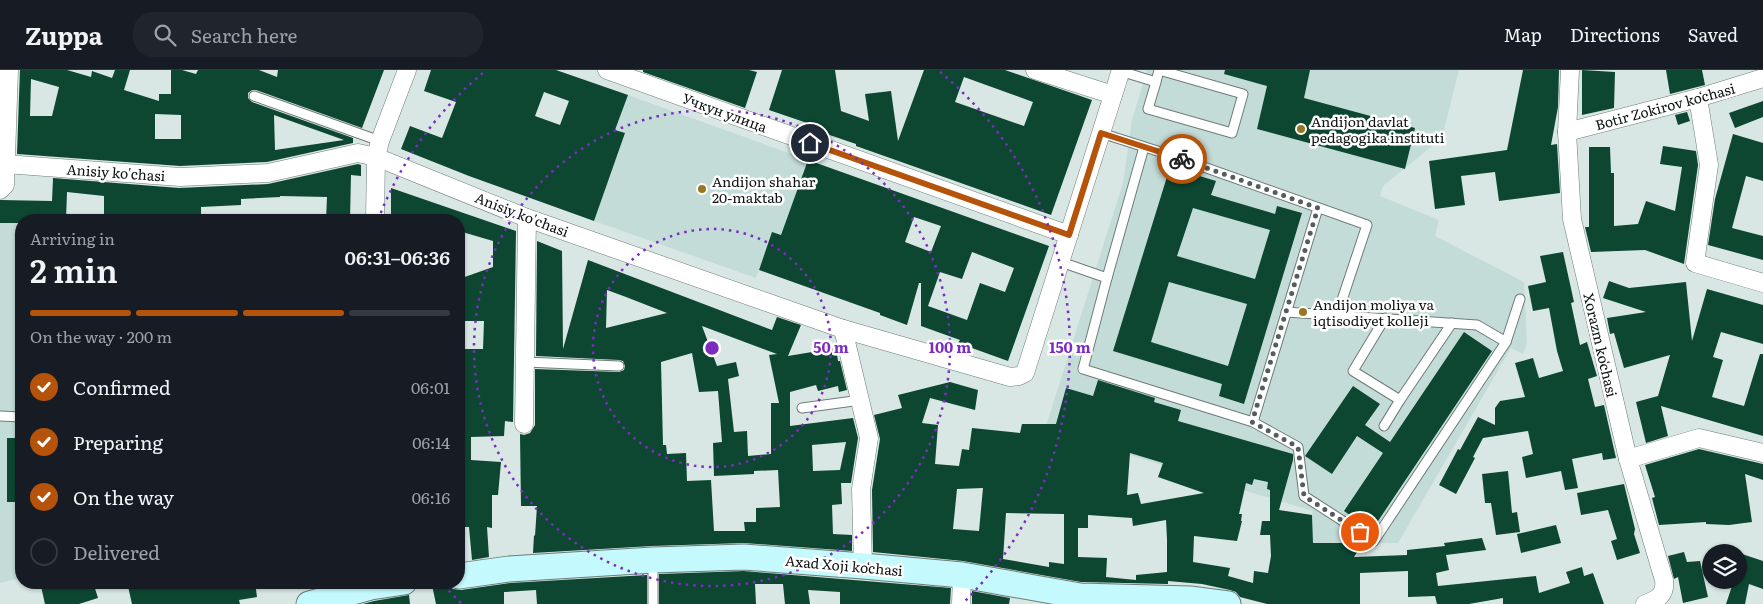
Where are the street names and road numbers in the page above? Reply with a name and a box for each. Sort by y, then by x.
street label: Botir Zokirov koʻchasi [1593,78,1737,134]
street label: Учкун улица [680,87,770,137]
street label: Anisiy ko'chasi [66,159,166,185]
street label: Anisiy ko'chasi [472,187,572,241]
street label: Xorazm koʻchasi [1579,291,1623,399]
street label: Axad Xoji koʻchasi [784,550,904,580]

